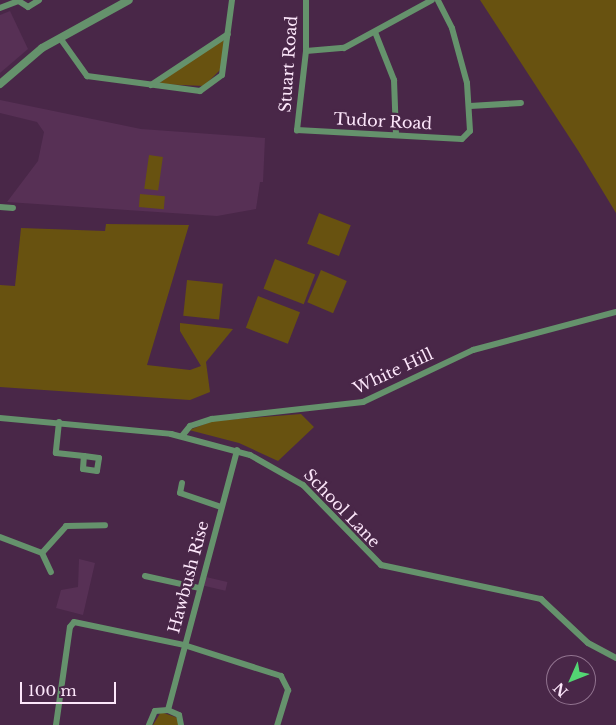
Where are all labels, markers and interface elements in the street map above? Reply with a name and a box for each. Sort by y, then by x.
street label: Stuart Road [275,15,301,113]
street label: Tudor Road [333,109,433,133]
street label: White Hill [350,344,436,398]
street label: School Lane [300,465,384,551]
street label: Hawbush Rise [164,519,212,635]
north arrow [546,655,596,705]
scale bar [22,672,119,704]
text: N [550,679,572,701]
text: 100 m [28,681,77,700]

